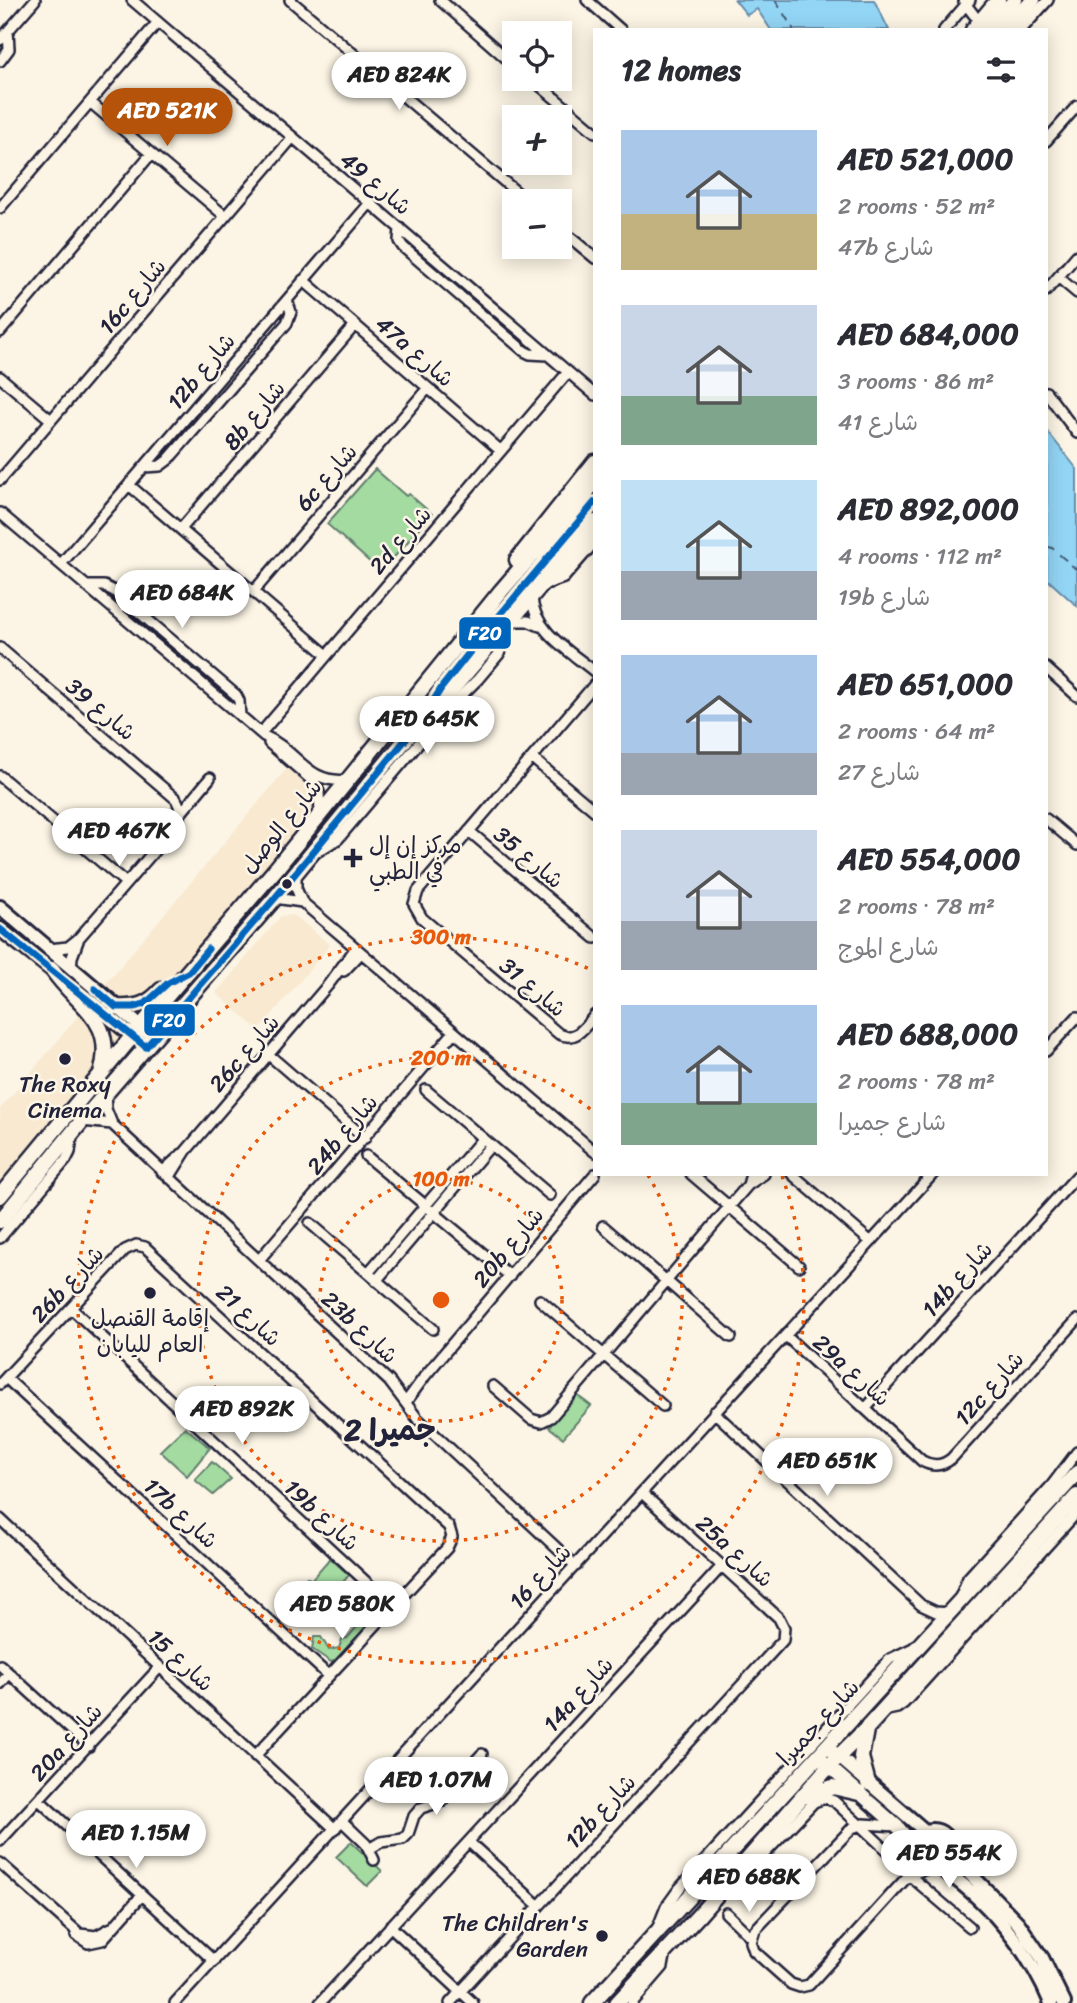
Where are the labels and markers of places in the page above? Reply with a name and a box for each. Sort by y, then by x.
pin: AED 824K [327,52,471,112]
pin: AED 521K [95,88,239,148]
pin: AED 684K [110,570,254,630]
pin: AED 645K [355,696,499,756]
pin: AED 467K [47,808,191,868]
place label: مركز إن إل في الطبي [369,825,462,892]
marker: مركز إن إل في الطبي [343,848,363,868]
unlabelled marker [280,877,294,891]
marker: The Roxy Cinema [57,1051,73,1067]
place label: The Roxy Cinema [19,1064,111,1131]
marker: إقامة القنصل العام لليابان [142,1285,158,1301]
centre of rings [429,1288,453,1312]
place label: إقامة القنصل العام لليابان [91,1298,210,1365]
pin: AED 892K [170,1386,314,1446]
pin: AED 651K [755,1438,899,1498]
pin: AED 580K [270,1582,414,1641]
pin: AED 1.07M [356,1758,516,1817]
pin: AED 1.15M [56,1811,216,1870]
pin: AED 554K [877,1830,1021,1890]
pin: AED 688K [677,1854,821,1914]
place label: The Children's Garden [442,1903,588,1970]
marker: The Children's Garden [594,1928,610,1944]

